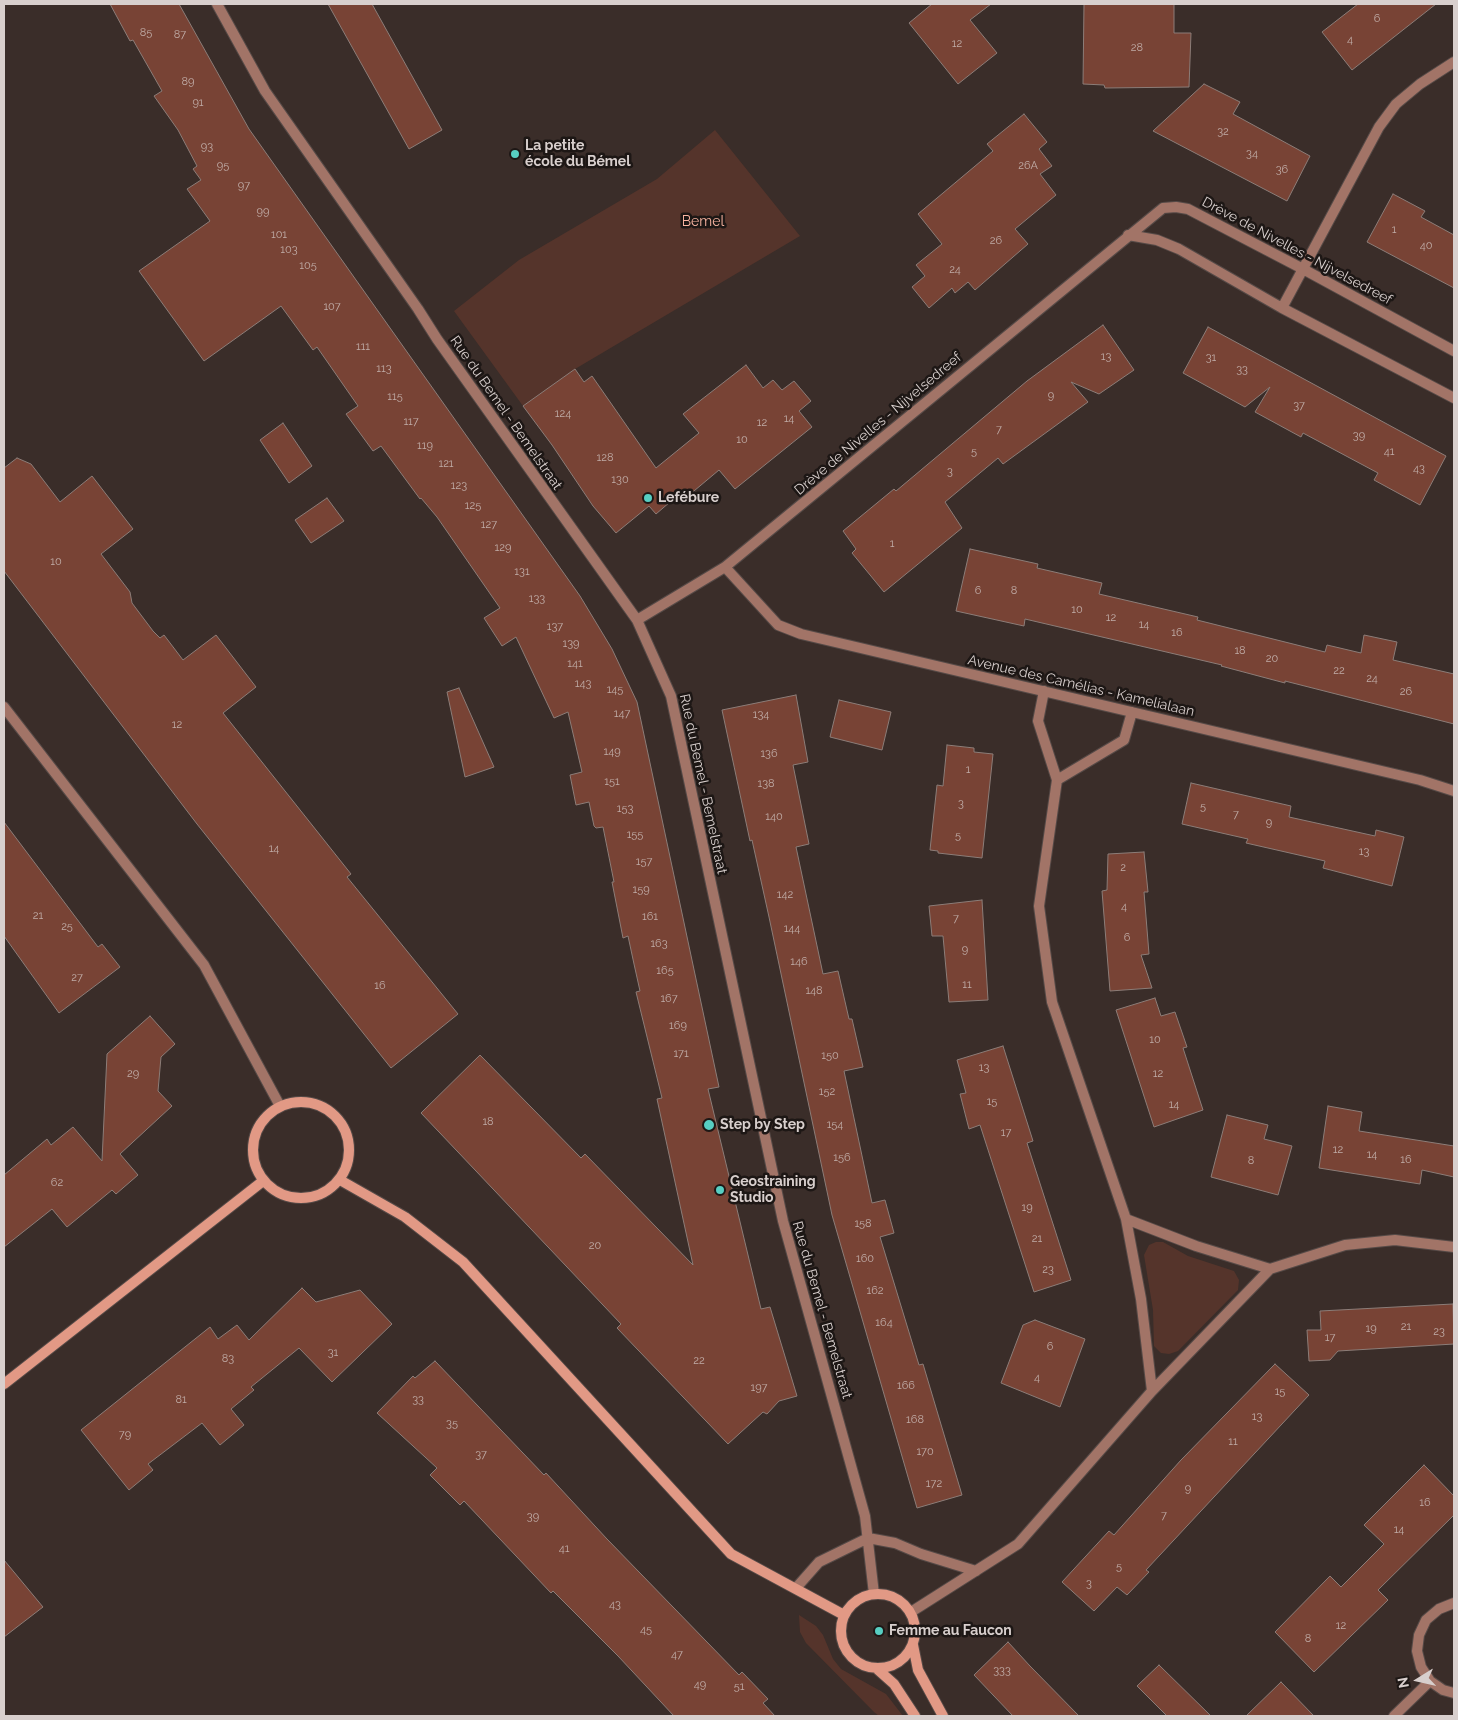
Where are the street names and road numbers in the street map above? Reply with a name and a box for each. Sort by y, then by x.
street label: Drève de Nivelles - Nijvelsedreef [1199,194,1395,308]
street label: Rue du Bemel - Bemelstraat [446,333,566,493]
street label: Drève de Nivelles - Nijvelsedreef [791,349,965,499]
street label: Avenue des Camélias - Kamelialaan [966,652,1196,720]
street label: Rue du Bemel - Bemelstraat [676,692,730,876]
street label: Rue du Bemel - Bemelstraat [789,1219,855,1401]

